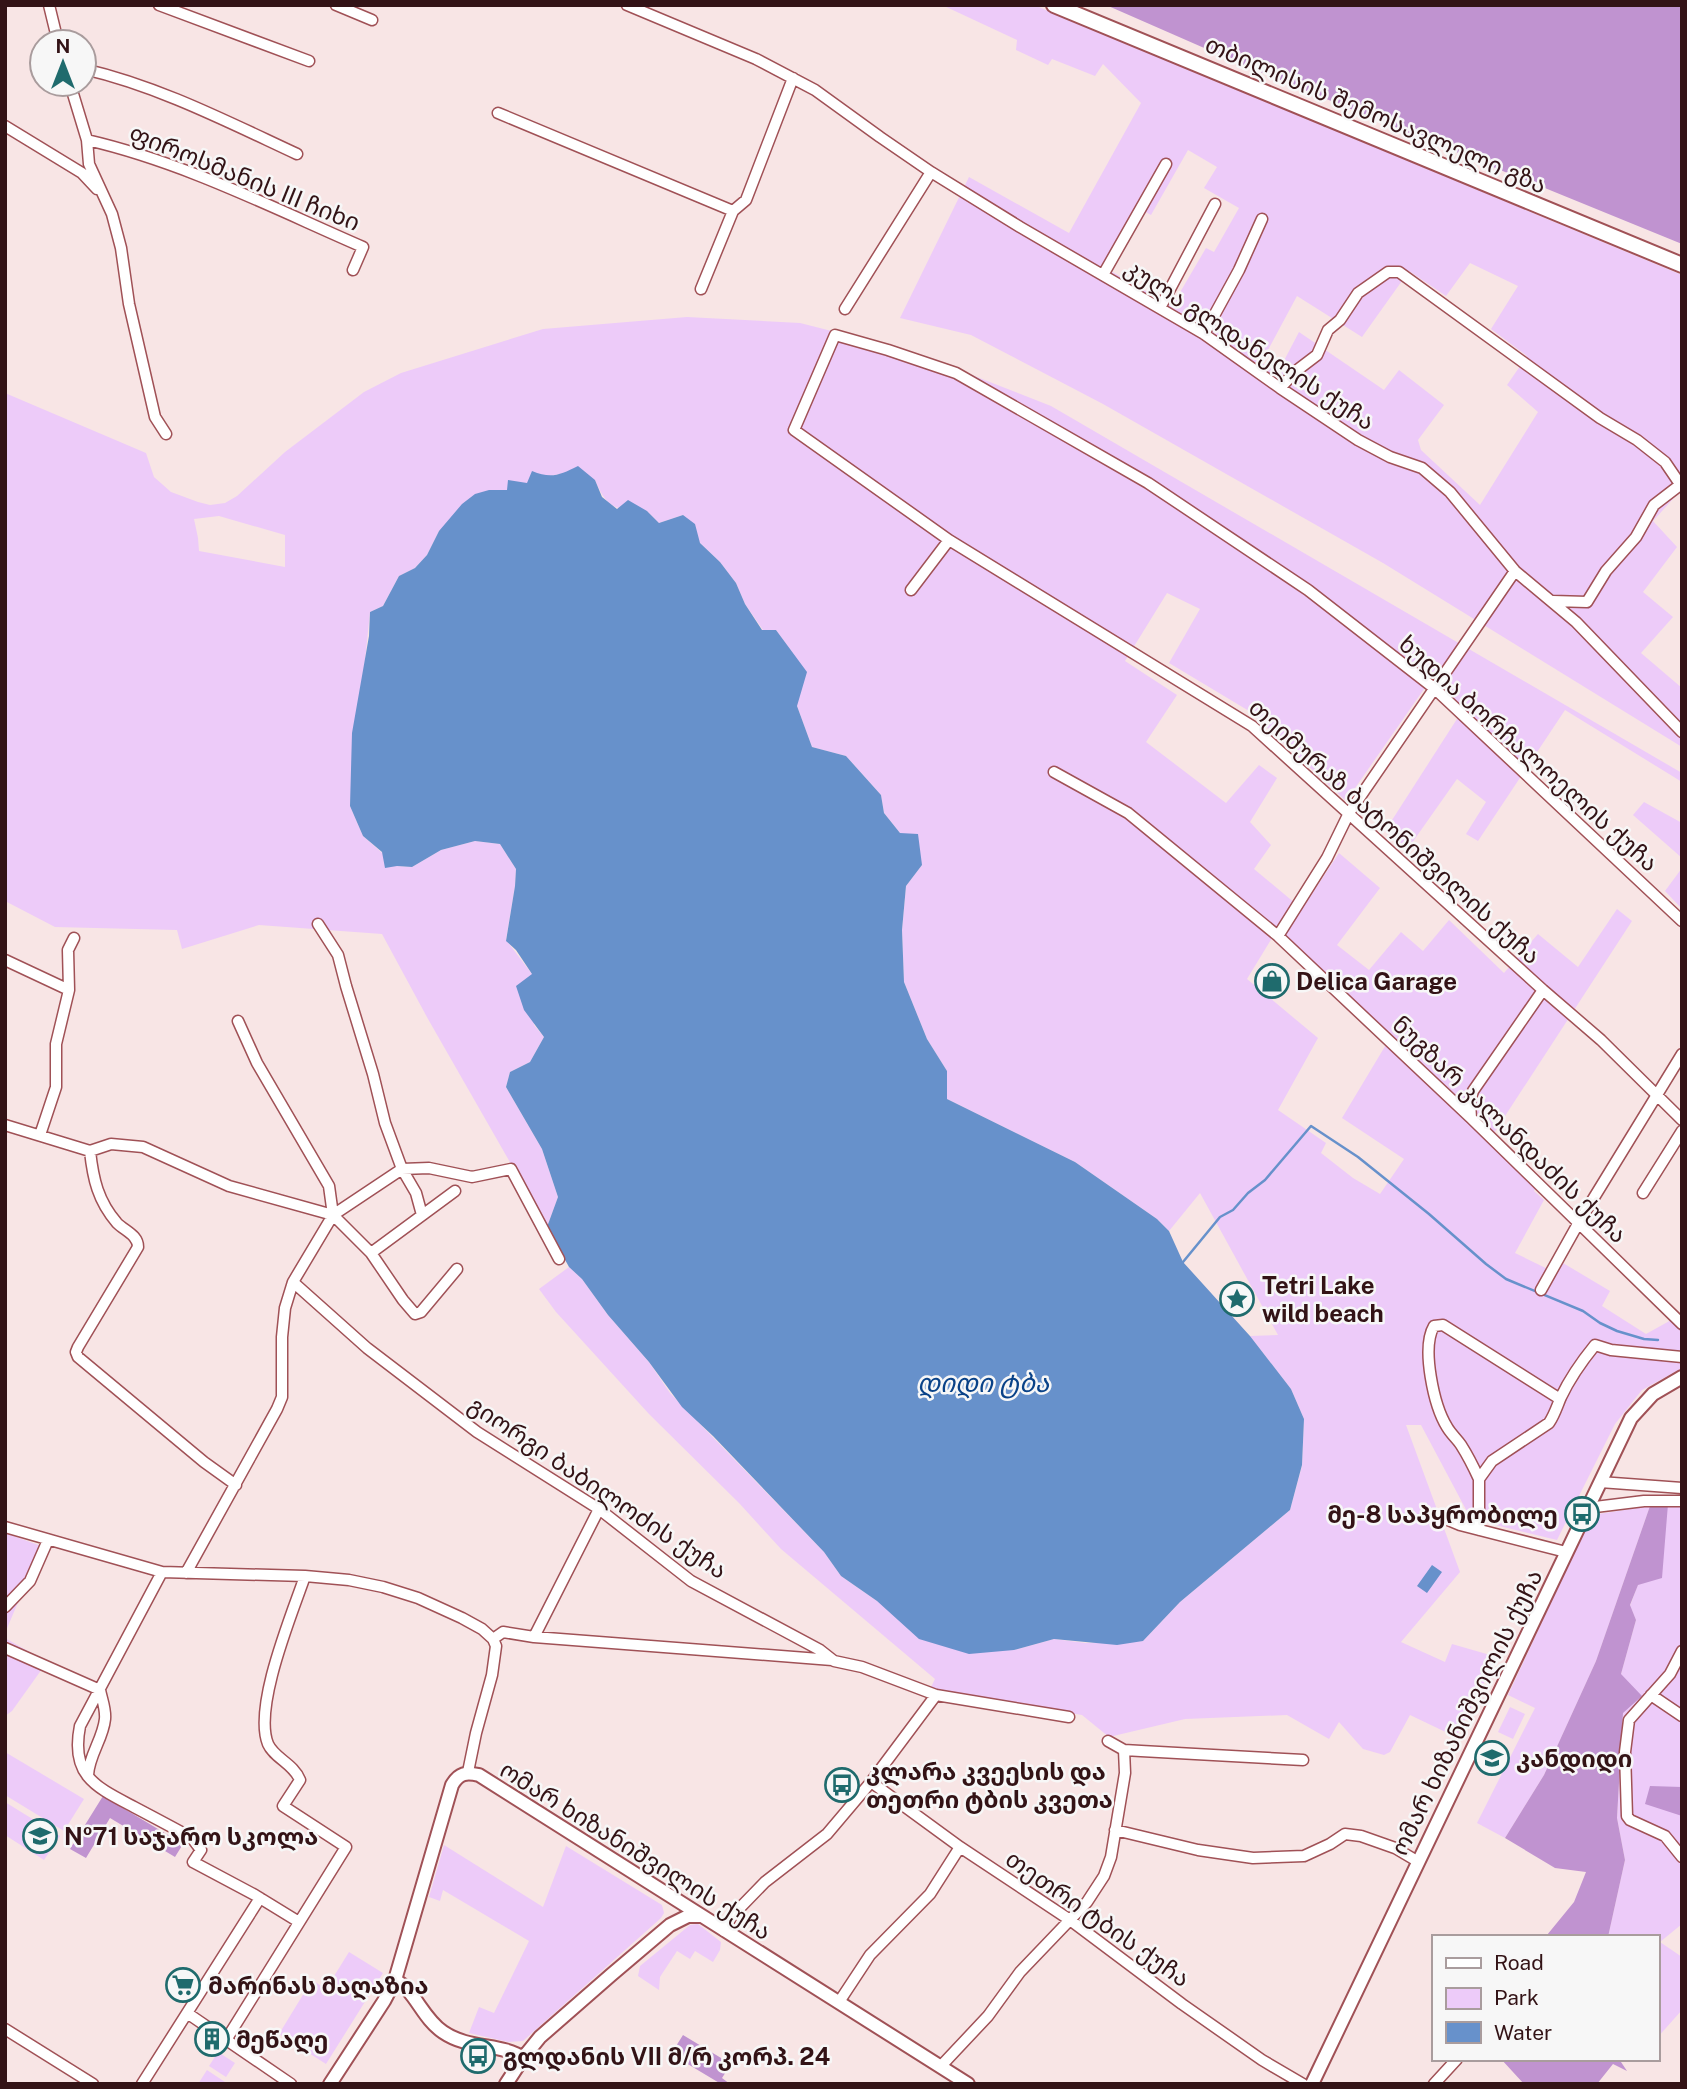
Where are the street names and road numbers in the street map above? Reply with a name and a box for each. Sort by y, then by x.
street label: თბილისის შემოსავლელი გზა [1201,29,1551,200]
street label: ფიროსმანის III ჩიხი [125,118,364,237]
street label: კულა გლდანელის ქუჩა [1119,253,1380,436]
street label: ხუდია ბორჩალოელის ქუჩა [1393,629,1664,878]
street label: თეიმურაზ ბატონიშვილის ქუჩა [1243,693,1546,970]
street label: ნუგზარ კალანდაძის ქუჩა [1386,1010,1633,1249]
street label: გიორგი ბაბილოძის ქუჩა [463,1390,732,1585]
street label: ომარ ხიზანიშვილის ქუჩა [1385,1565,1548,1860]
street label: ომარ ხიზანიშვილის ქუჩა [495,1755,777,1946]
street label: თეთრი ტბის ქუჩა [1000,1844,1195,1993]

